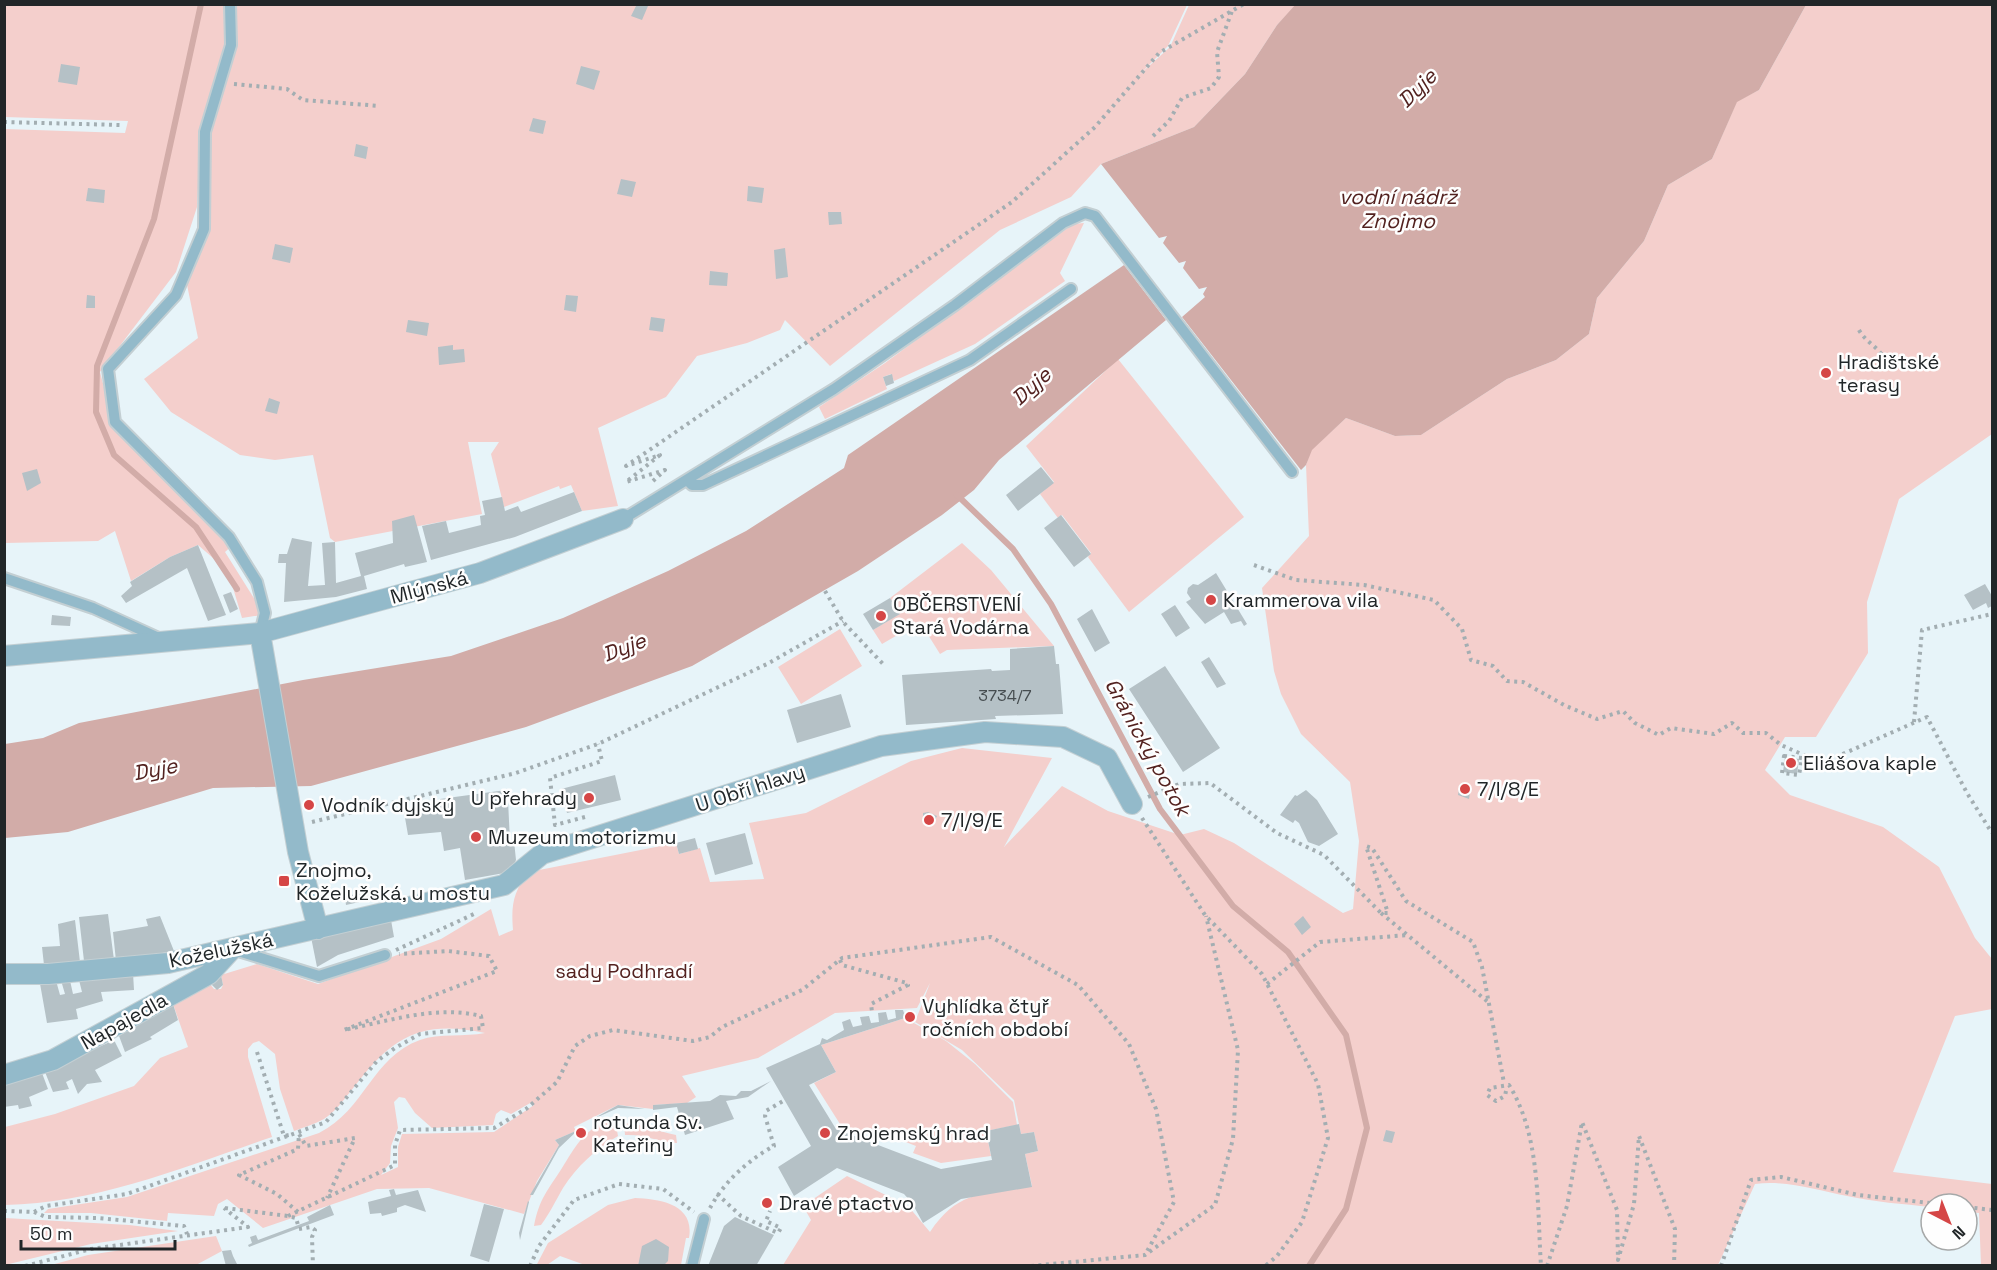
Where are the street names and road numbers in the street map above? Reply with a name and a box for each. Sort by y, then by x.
street label: Mlýnská [387,564,471,610]
street label: U Obří hlavy [692,758,808,818]
street label: Koželužská [167,926,275,974]
street label: Napajedla [76,987,172,1055]

